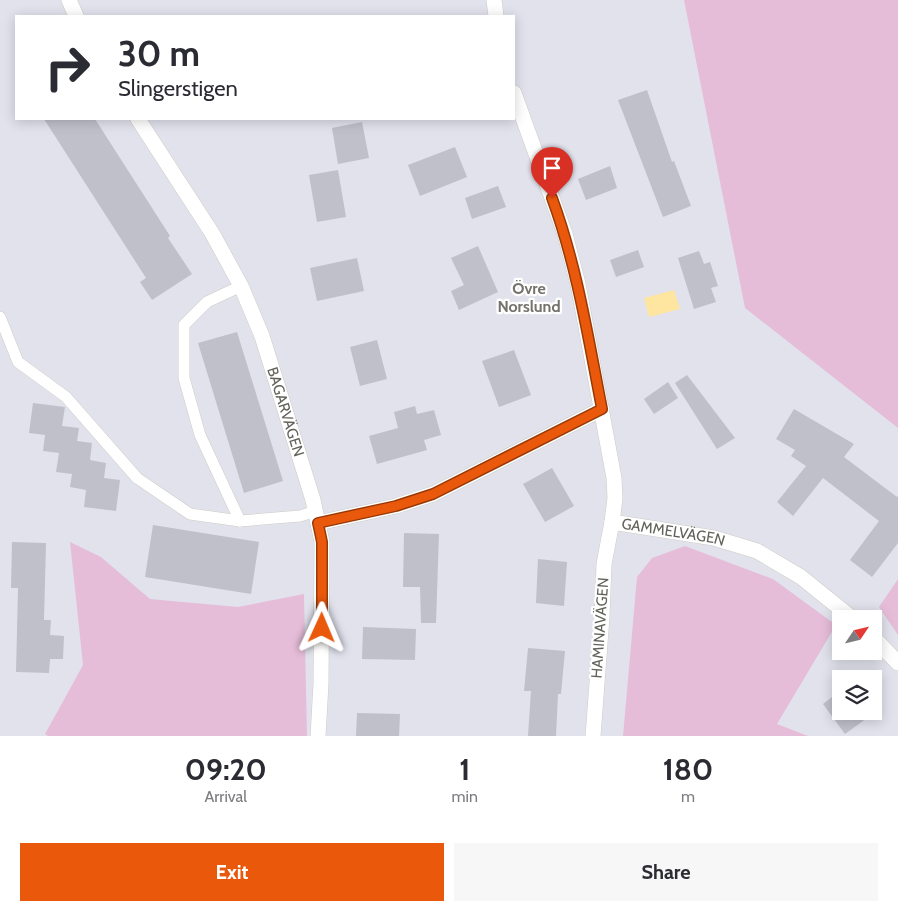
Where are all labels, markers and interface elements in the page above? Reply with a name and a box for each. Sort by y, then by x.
text: 30 m [118,32,200,75]
icon: right [35,35,100,100]
text: Slingerstigen [118,75,238,102]
pin [531,147,573,198]
icon: arrive [538,154,566,182]
district label: Övre Norslund [497,279,561,316]
street label: BAGARVÄGEN [263,365,308,459]
street label: GAMMELVÄGEN [620,515,727,550]
street label: HAMINAVÄGEN [587,577,613,679]
position arrow [295,601,347,653]
north arrow [832,610,882,660]
map controls [832,610,882,720]
button: layers [832,670,882,720]
text: 09:20 [185,751,267,788]
text: 1 [459,751,470,788]
text: 180 [663,751,713,788]
text: Arrival [204,787,247,806]
text: min [451,787,478,806]
text: m [681,787,695,806]
button: Exit [20,843,444,901]
button: Share [454,843,878,901]

